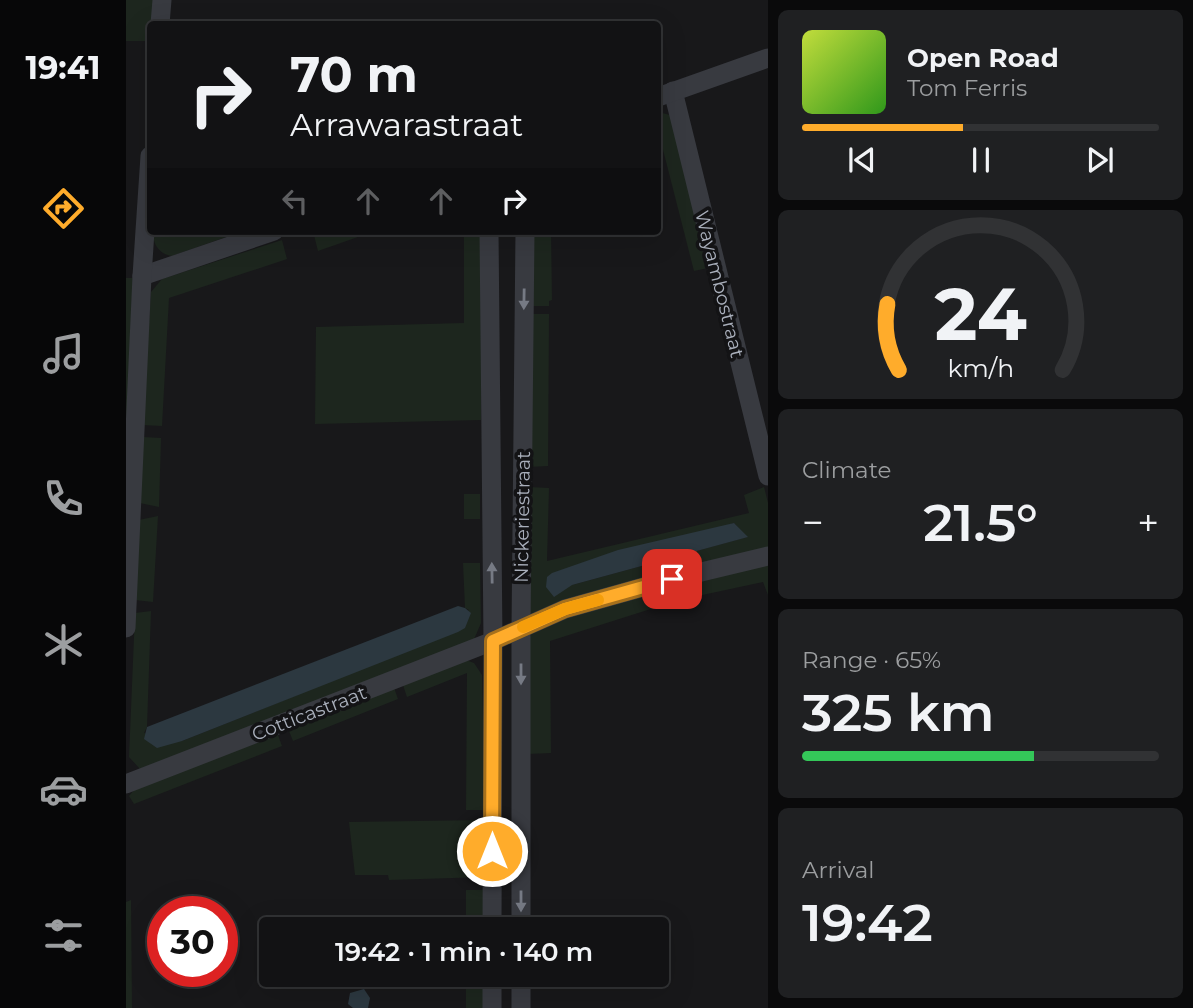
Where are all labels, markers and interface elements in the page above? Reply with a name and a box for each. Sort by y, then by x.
text: Open Road [907,42,1059,74]
text: 70 m [290,45,418,104]
text: 19:41 [25,48,101,87]
icon: right [175,49,266,140]
text: Tom Ferris [907,74,1027,102]
text: Arrawarastraat [290,105,523,144]
icon: previous [843,141,881,179]
icon: pause [962,141,1000,179]
icon: next [1081,141,1119,179]
icon: left [276,182,314,220]
icon: ahead [349,182,387,220]
icon: ahead [422,182,460,220]
icon: right [495,182,533,220]
icon: directions [39,184,88,233]
street label: Wayambostraat [690,208,749,360]
text: 24 [934,271,1027,359]
one-way arrow [519,288,530,310]
icon: music [39,329,88,378]
text: km/h [947,353,1014,383]
street label: Nickeriestraat [510,451,535,583]
text: Climate [802,456,891,484]
icon: phone [39,474,88,523]
text: 21.5° [923,491,1038,554]
text: − [802,499,824,546]
text: + [1137,499,1159,546]
pin [642,549,702,609]
icon: arrive [653,560,691,598]
one-way arrow [486,562,498,584]
icon: climate [39,620,88,669]
text: Range · 65% [802,646,941,674]
one-way arrow [515,663,527,685]
street label: Cotticastraat [249,681,370,746]
text: 325 km [802,681,995,744]
icon: car [39,765,88,814]
position arrow [455,814,529,888]
text: Arrival [802,856,875,884]
one-way arrow [515,890,527,912]
text: 19:42 [802,891,933,954]
speed limit sign: 30 [147,896,238,987]
icon: filters [39,911,88,960]
text: 19:42 · 1 min · 140 m [335,936,593,968]

